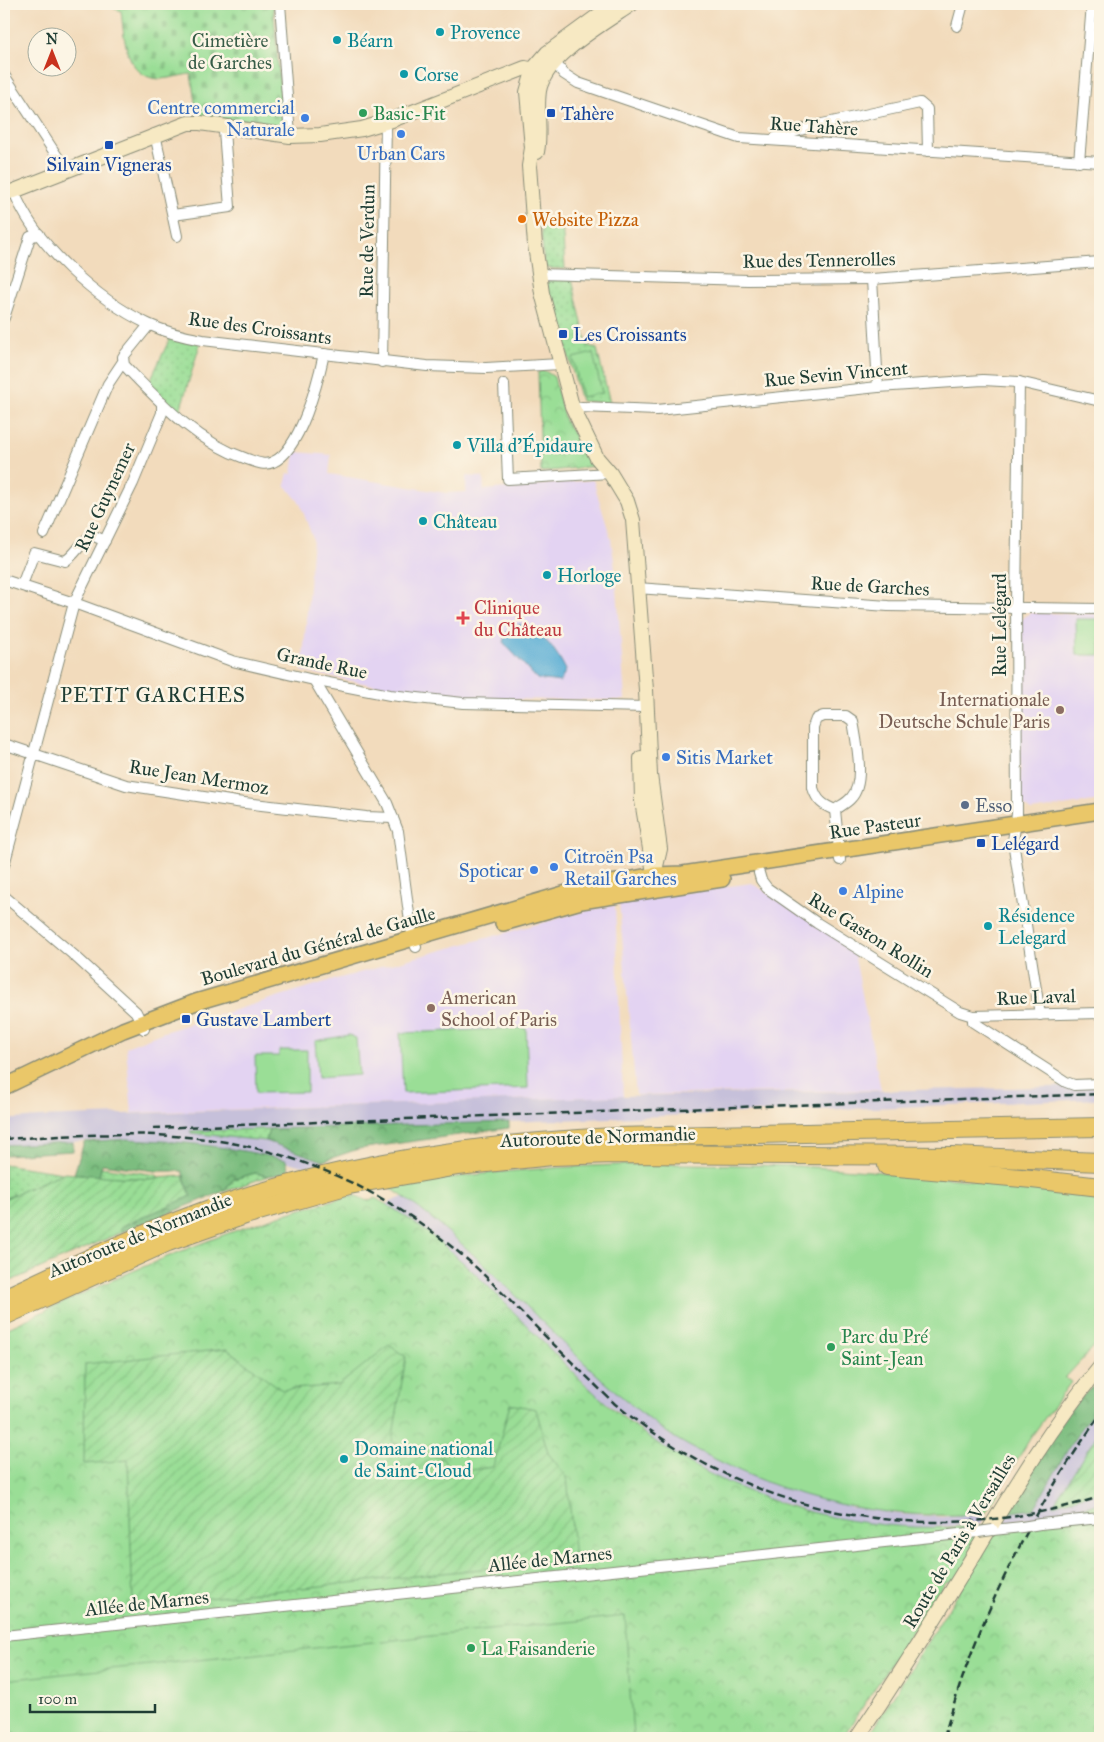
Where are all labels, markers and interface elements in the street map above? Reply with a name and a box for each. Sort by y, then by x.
place label: Provence [450,21,520,44]
marker: Provence [434,26,446,38]
north arrow [28,28,78,78]
park label: Cimetière de Garches [188,29,272,74]
place label: Béarn [347,29,393,52]
text: N [46,31,58,48]
marker: Béarn [331,34,343,46]
place label: Corse [414,63,459,86]
marker: Corse [398,68,410,80]
place label: Centre commercial Naturale [147,96,296,141]
place label: Basic-Fit [373,102,446,125]
place label: Tahère [561,102,614,125]
marker: Basic-Fit [357,107,369,119]
marker: Tahère [545,107,557,119]
street label: Rue Tahère [769,111,859,141]
marker: Centre commercial Naturale [299,112,311,124]
marker: Urban Cars [395,128,407,140]
marker: Silvain Vigneras [103,139,115,151]
place label: Urban Cars [357,142,445,165]
place label: Silvain Vigneras [46,153,172,177]
street label: Rue de Verdun [355,184,379,298]
place label: Website Pizza [532,208,640,231]
marker: Website Pizza [516,213,528,225]
street label: Rue des Tennerolles [742,247,896,273]
street label: Rue des Croissants [187,307,333,349]
place label: Les Croissants [573,323,687,346]
marker: Les Croissants [557,328,569,340]
street label: Rue Sevin Vincent [763,356,909,392]
place label: Villa d'Épidaure [466,433,593,457]
street label: Rue Guynemer [70,438,141,555]
marker: Villa d'Épidaure [451,439,463,451]
place label: Château [433,510,497,533]
marker: Château [417,515,429,527]
place label: Horloge [557,564,622,588]
marker: Horloge [541,569,553,581]
street label: Rue de Garches [810,571,930,601]
street label: Rue Lelégard [988,573,1012,677]
place label: Clinique du Château [474,596,562,641]
marker: Clinique du Château [456,611,470,625]
street label: Grande Rue [275,642,370,684]
district label: PETIT GARCHES [60,682,246,708]
place label: Internationale Deutsche Schule Paris [878,688,1050,733]
marker: Internationale Deutsche Schule Paris [1054,704,1066,716]
place label: Sitis Market [676,746,773,769]
marker: Sitis Market [660,751,672,763]
street label: Rue Jean Mermoz [127,755,271,800]
place label: Esso [975,794,1012,817]
marker: Esso [959,799,971,811]
street label: Rue Pasteur [827,808,923,844]
place label: Lelégard [991,832,1060,856]
marker: Lelégard [975,837,987,849]
place label: Citroën Psa Retail Garches [564,845,677,890]
place label: Spoticar [459,859,525,882]
marker: Citroën Psa Retail Garches [548,861,560,873]
marker: Spoticar [528,864,540,876]
place label: Alpine [852,880,904,903]
marker: Alpine [837,885,849,897]
street label: Rue Gaston Rollin [804,887,938,983]
street label: Boulevard du Général de Gaulle [198,901,438,991]
place label: Résidence Lelegard [998,904,1075,950]
marker: Résidence Lelegard [982,920,994,932]
street label: Rue Laval [996,984,1077,1010]
place label: American School of Paris [440,986,557,1031]
marker: American School of Paris [425,1002,437,1014]
place label: Gustave Lambert [196,1008,332,1031]
marker: Gustave Lambert [180,1013,192,1025]
street label: Autoroute de Normandie [499,1122,696,1152]
street label: Autoroute de Normandie [44,1188,235,1283]
place label: Parc du Pré Saint-Jean [841,1325,928,1371]
marker: Parc du Pré Saint-Jean [825,1341,837,1353]
place label: Domaine national de Saint-Cloud [354,1437,494,1482]
street label: Route de Paris à Versailles [898,1450,1020,1632]
marker: Domaine national de Saint-Cloud [338,1453,350,1465]
street label: Allée de Marnes [486,1541,613,1577]
street label: Allée de Marnes [83,1585,210,1621]
place label: La Faisanderie [481,1637,595,1660]
marker: La Faisanderie [465,1642,477,1654]
scale bar [30,1682,155,1714]
text: 100 m [38,1690,78,1708]

